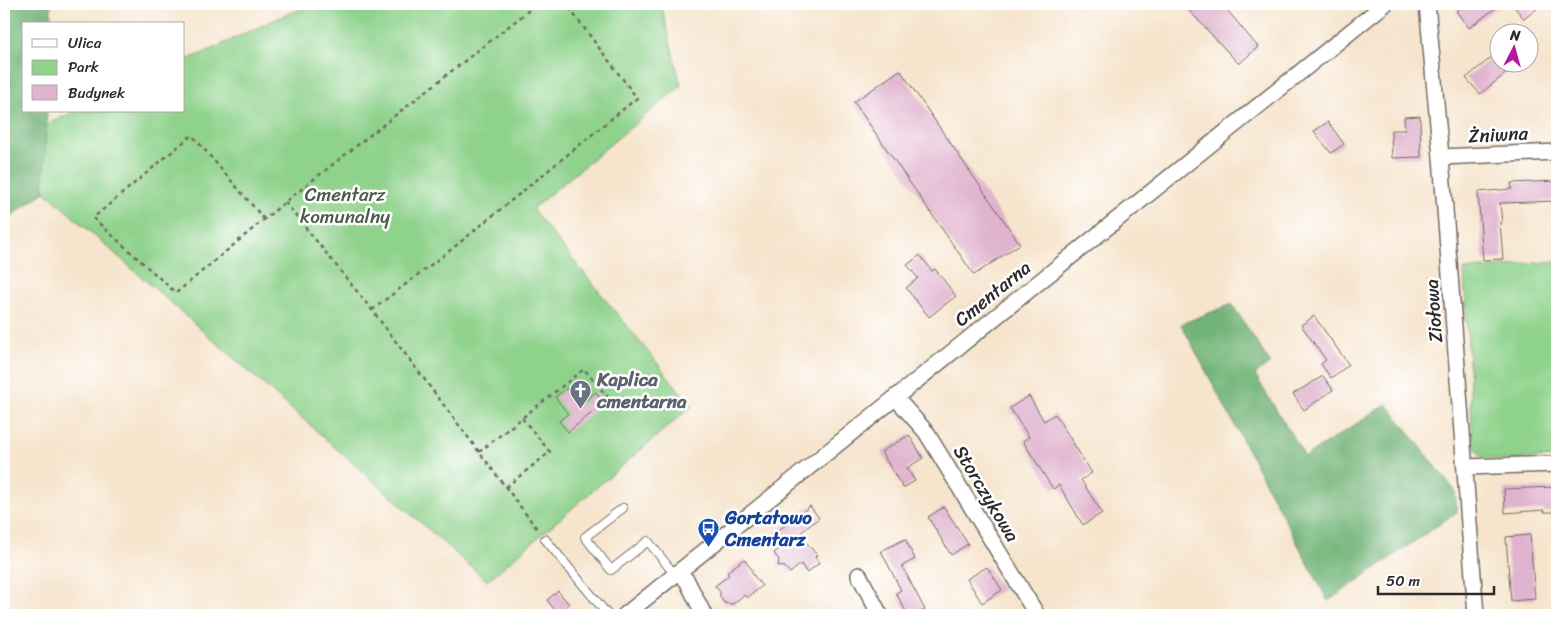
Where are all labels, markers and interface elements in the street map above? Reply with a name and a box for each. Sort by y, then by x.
legend [22,22,185,112]
north arrow [1488,22,1538,72]
text: N [1508,23,1522,49]
text: Ulica [68,30,102,56]
text: Park [68,54,99,80]
text: Budynek [68,80,126,106]
street label: Żniwna [1467,116,1529,153]
park label: Cmentarz komunalny [300,178,390,233]
street label: Cmentarna [946,252,1038,335]
street label: Ziołowa [1415,278,1452,344]
place label: Kaplica cmentarna [596,363,687,418]
church icon: Kaplica cmentarna [569,378,593,409]
street label: Storczykowa [944,438,1029,549]
place label: Gortatowo Cmentarz [724,501,812,556]
bus stop icon: Gortatowo Cmentarz [697,516,721,547]
scale bar [1378,564,1495,596]
text: 50 m [1386,568,1421,594]

